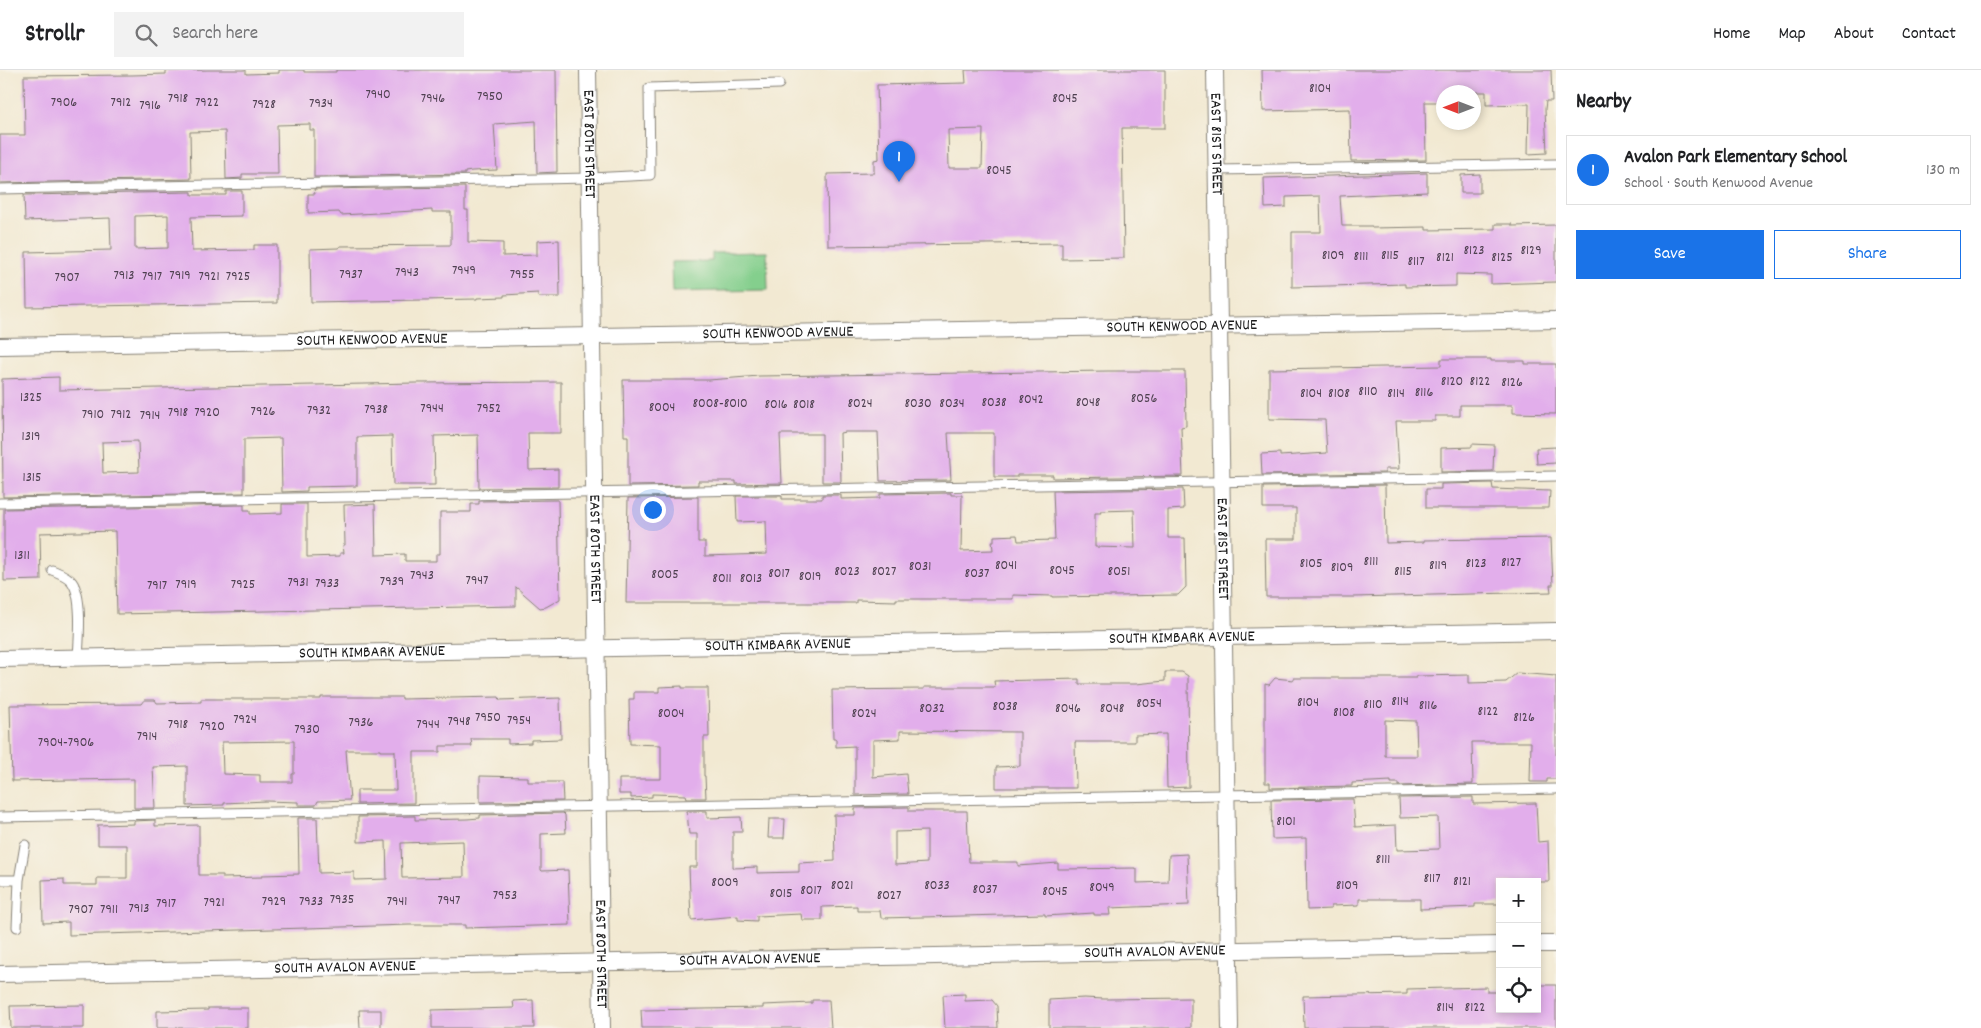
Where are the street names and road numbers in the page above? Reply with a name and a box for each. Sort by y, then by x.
street label: EAST 80TH STREET [577,89,601,199]
street label: EAST 81ST STREET [1204,93,1228,196]
street label: SOUTH KENWOOD AVENUE [1106,313,1258,339]
street label: SOUTH KENWOOD AVENUE [702,320,854,346]
street label: SOUTH KENWOOD AVENUE [296,327,448,353]
street label: EAST 80TH STREET [583,494,607,604]
street label: EAST 81ST STREET [1210,498,1235,601]
street label: SOUTH KIMBARK AVENUE [1109,625,1256,651]
street label: SOUTH KIMBARK AVENUE [705,632,852,658]
street label: SOUTH KIMBARK AVENUE [299,639,446,665]
street label: EAST 80TH STREET [589,899,613,1009]
street label: SOUTH AVALON AVENUE [1084,939,1226,965]
street label: SOUTH AVALON AVENUE [679,947,821,972]
street label: SOUTH AVALON AVENUE [274,954,417,980]

